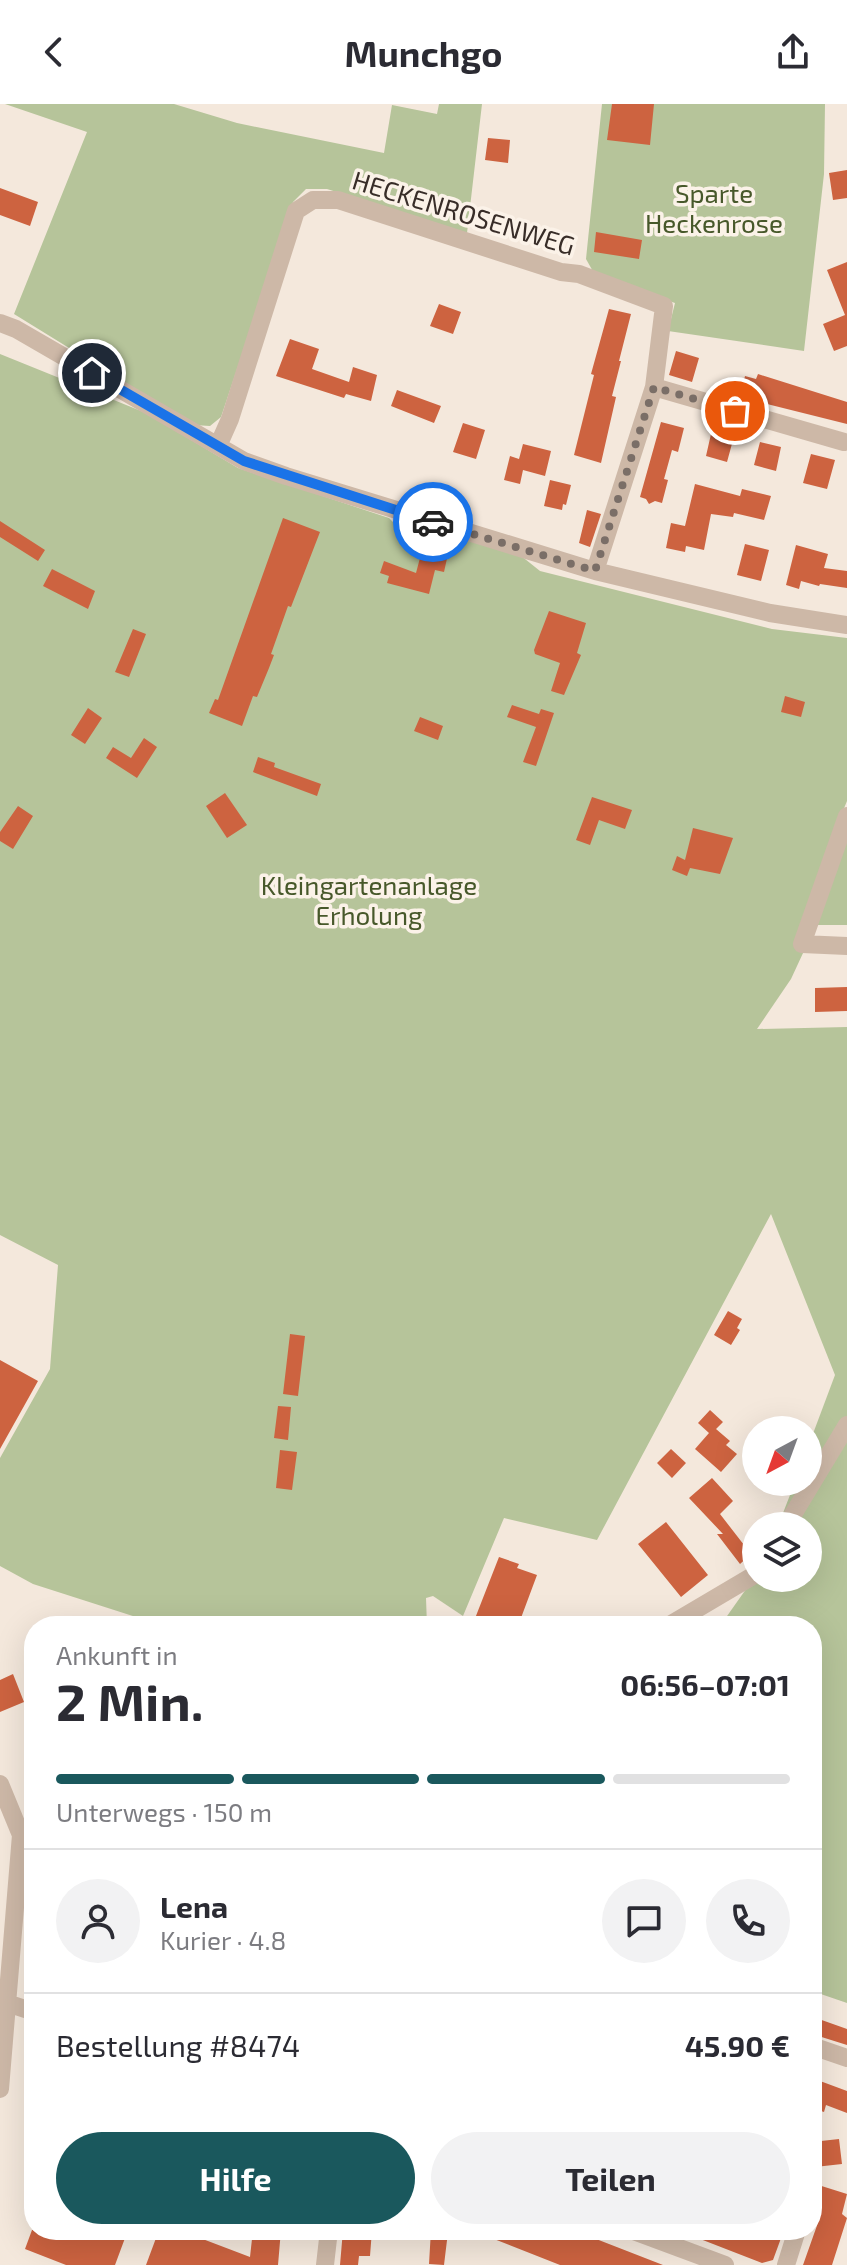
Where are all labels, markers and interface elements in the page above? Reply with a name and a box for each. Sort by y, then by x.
icon: back [32,30,76,74]
icon: share [771,30,815,74]
text: Munchgo [345,31,502,74]
street label: HECKENROSENWEG [349,163,579,261]
park label: Sparte Heckenrose [645,177,783,238]
pin [58,339,126,407]
icon: home [70,351,114,395]
pin [701,377,769,445]
icon: bag [713,389,757,433]
courier [393,482,473,562]
icon: car [411,500,455,544]
park label: Kleingartenanlage Erholung [261,869,477,930]
north arrow [742,1416,822,1496]
map controls [742,1416,822,1592]
button: layers [742,1512,822,1592]
text: Ankunft in [56,1639,178,1670]
text: 06:56–07:01 [620,1666,790,1702]
text: 2 Min. [56,1669,203,1731]
text: Unterwegs · 150 m [56,1796,272,1827]
button: person [56,1879,140,1963]
button: chat [602,1879,686,1963]
button: phone [706,1879,790,1963]
text: Lena [160,1888,228,1924]
text: Kurier · 4.8 [160,1924,286,1955]
text: Bestellung #8474 [56,2027,300,2063]
text: 45.90 € [685,2027,790,2063]
button: Hilfe [56,2132,415,2224]
button: Teilen [431,2132,790,2224]

